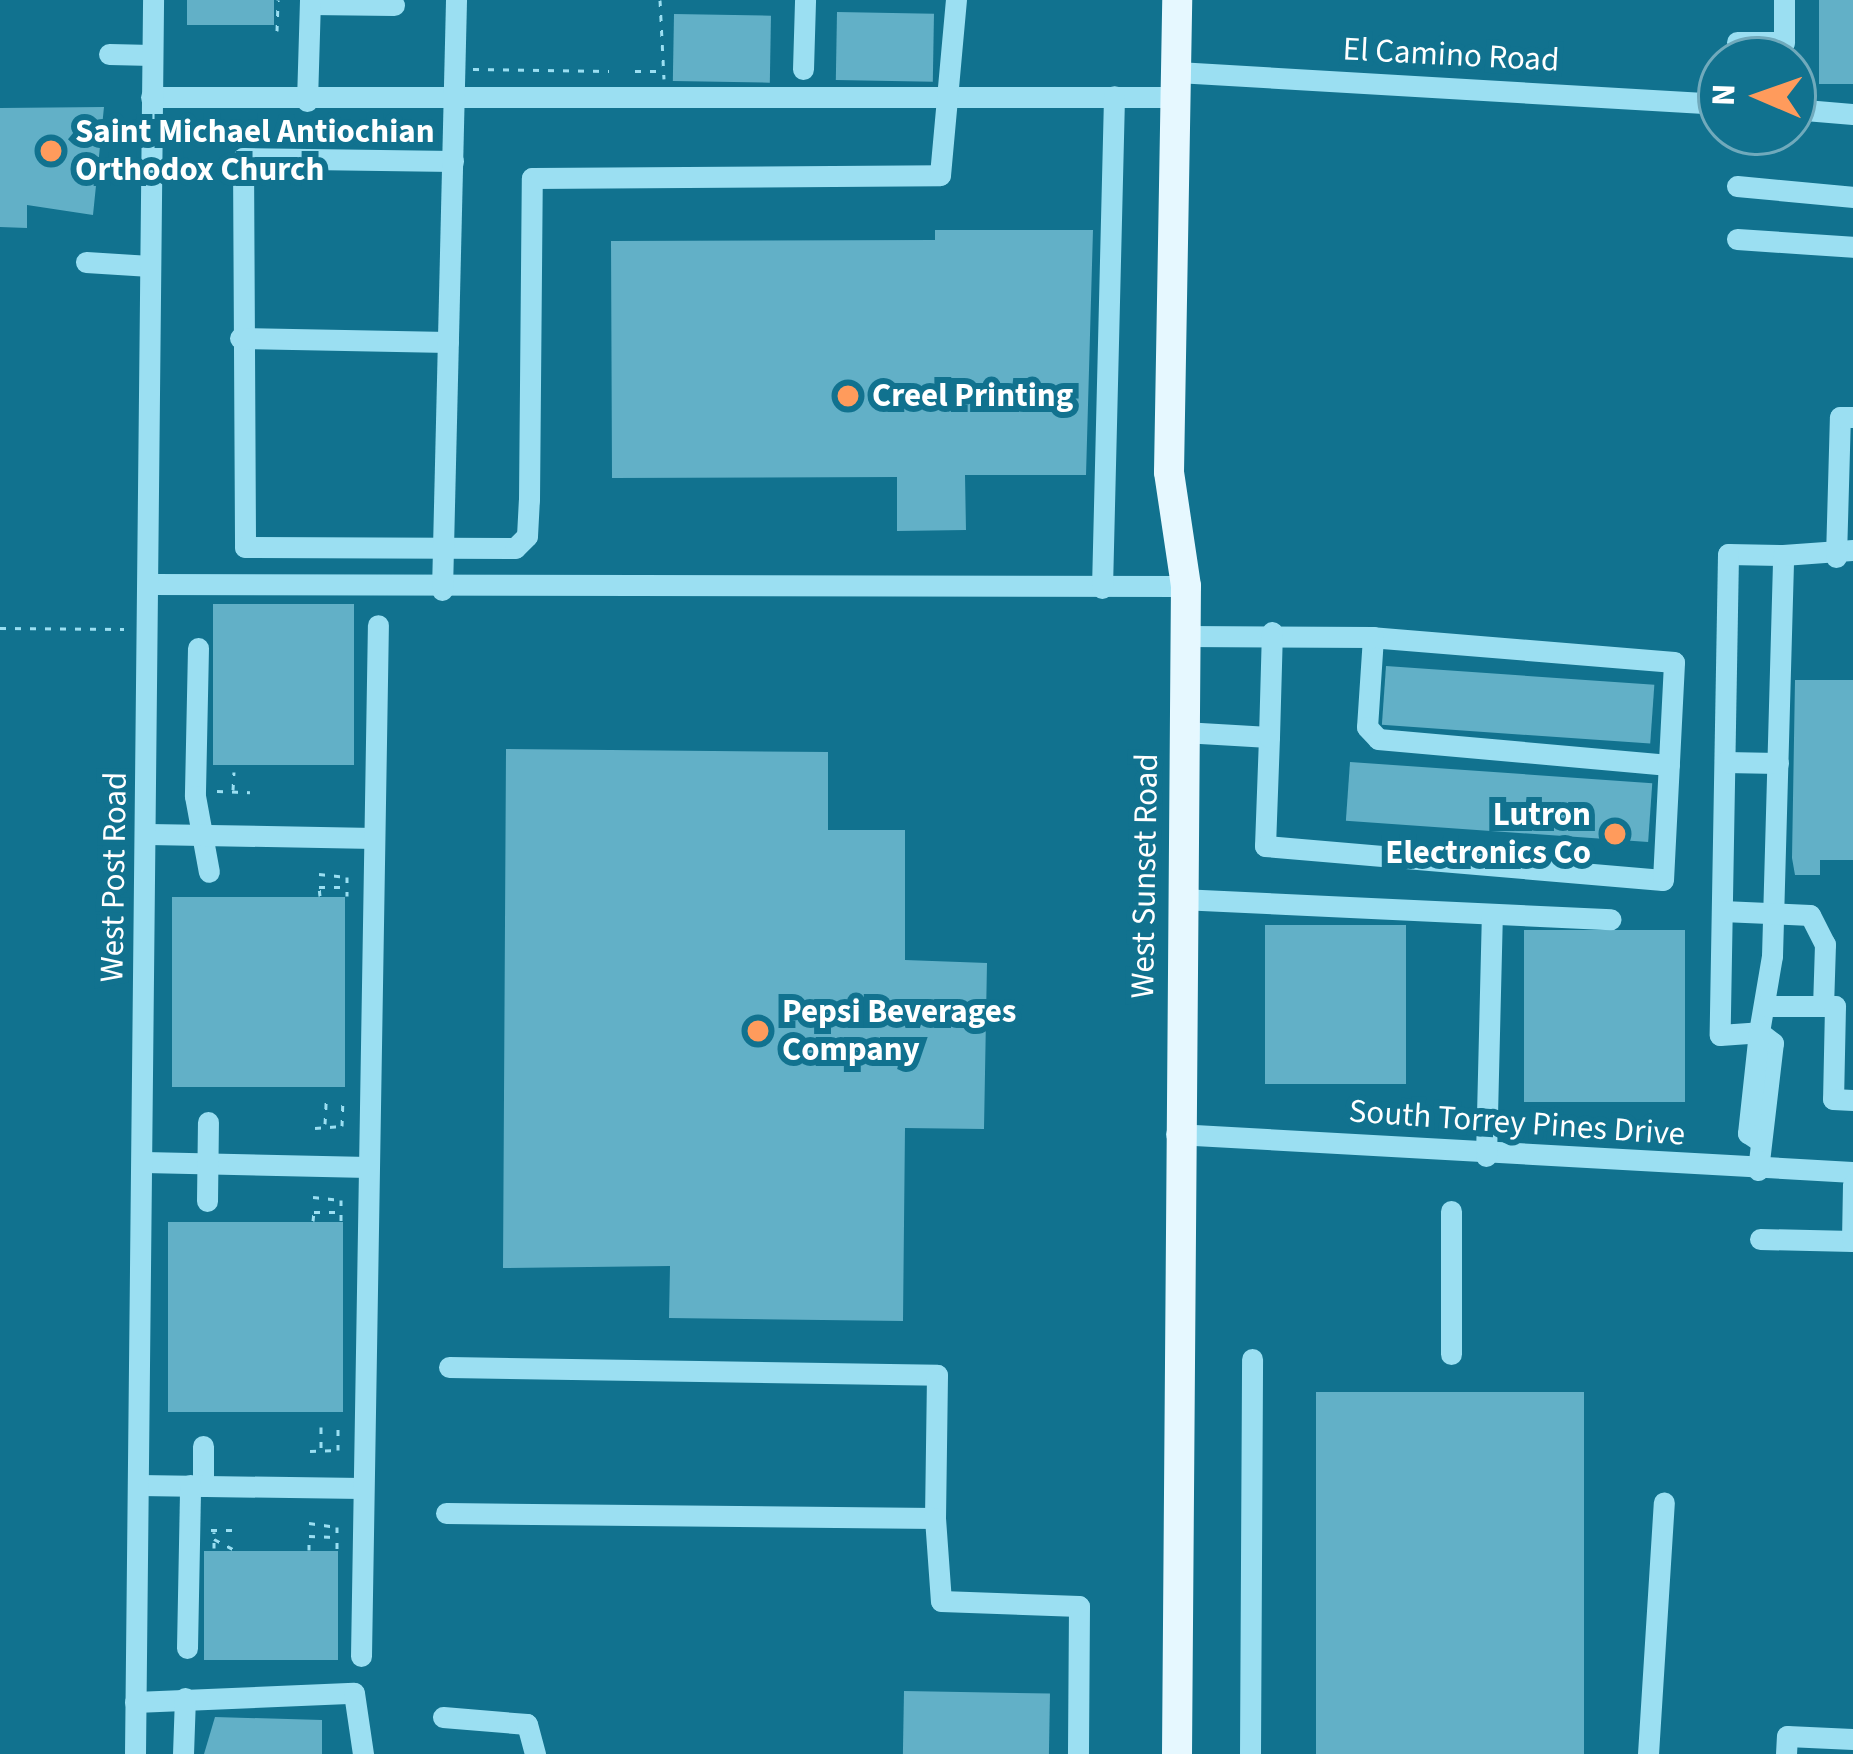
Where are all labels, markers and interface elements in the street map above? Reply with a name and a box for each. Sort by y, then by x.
street label: El Camino Road [1342,30,1560,80]
north arrow [1697,36,1817,156]
text: N [1700,83,1747,107]
place label: Saint Michael Antiochian Orthodox Church [75,112,435,190]
marker: Saint Michael Antiochian Orthodox Church [38,138,64,164]
place label: Creel Printing [872,376,1073,416]
marker: Creel Printing [835,383,861,409]
street label: West Sunset Road [1123,753,1167,999]
street label: West Post Road [92,771,136,983]
place label: Lutron Electronics Co [1385,795,1591,873]
marker: Lutron Electronics Co [1602,821,1628,847]
place label: Pepsi Beverages Company [782,992,1016,1070]
marker: Pepsi Beverages Company [745,1018,771,1044]
street label: South Torrey Pines Drive [1348,1091,1686,1155]

